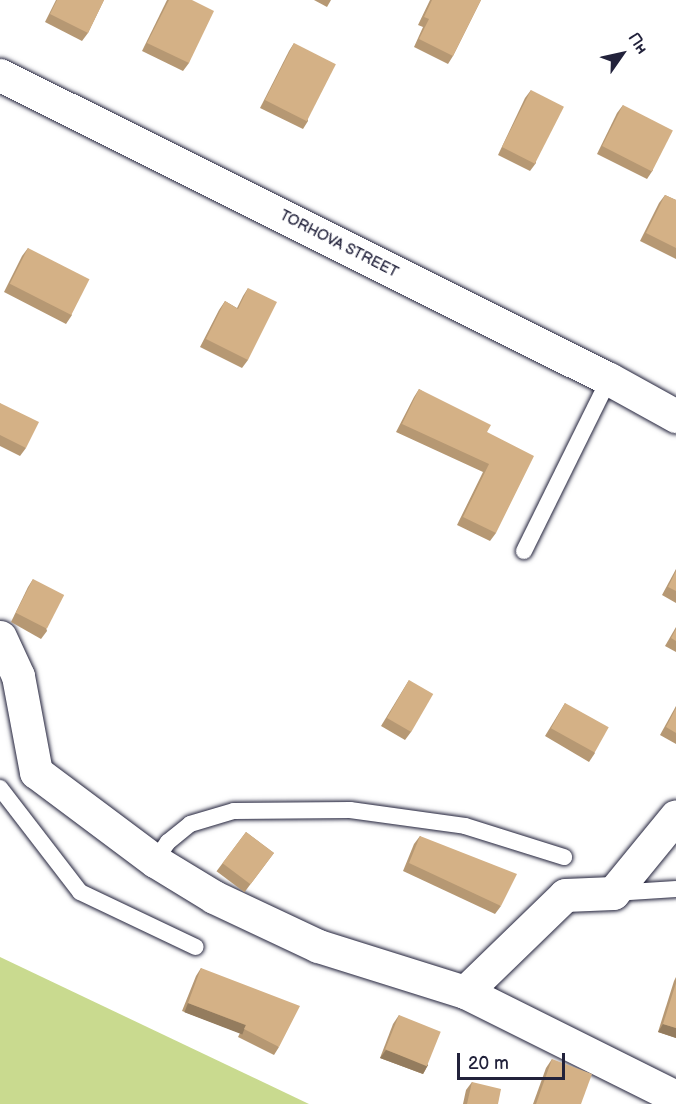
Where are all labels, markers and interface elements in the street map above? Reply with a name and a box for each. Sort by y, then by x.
north arrow [592,24,652,84]
text: Пн [623,29,651,58]
street label: TORHOVA STREET [277,206,401,282]
scale bar [460,1041,568,1079]
text: 20 m [468,1053,509,1074]

